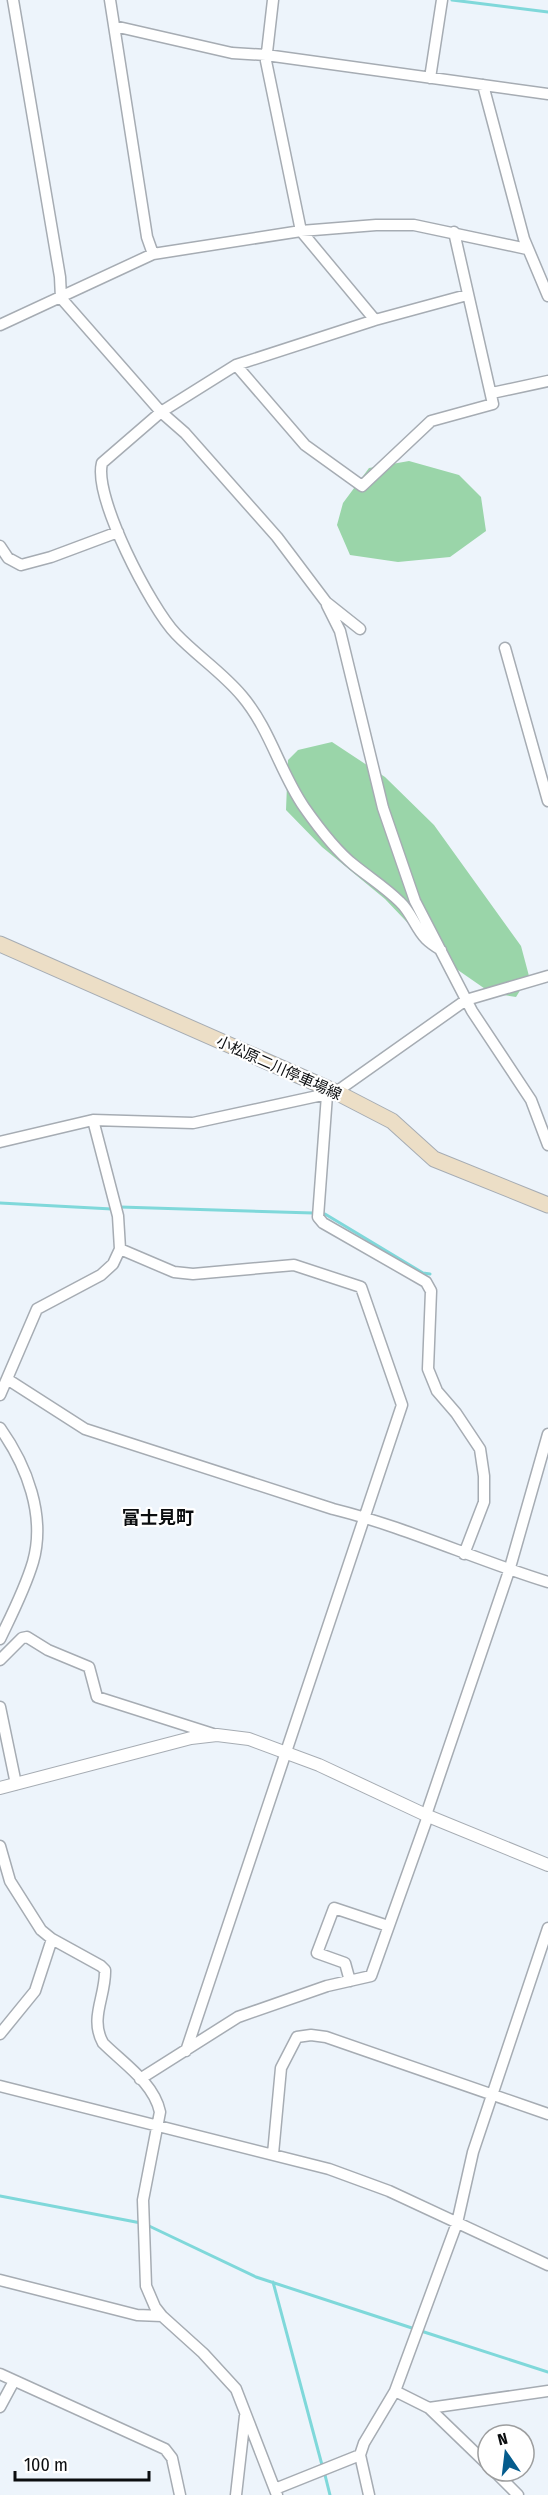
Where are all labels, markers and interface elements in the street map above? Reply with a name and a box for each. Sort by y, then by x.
street label: 小松原二川停車場線 [214,1032,344,1104]
district label: 富士見町 [122,1507,194,1529]
north arrow [476,2423,536,2483]
text: N [496,2429,509,2449]
scale bar [15,2444,148,2482]
text: 100 m [24,2454,68,2476]

